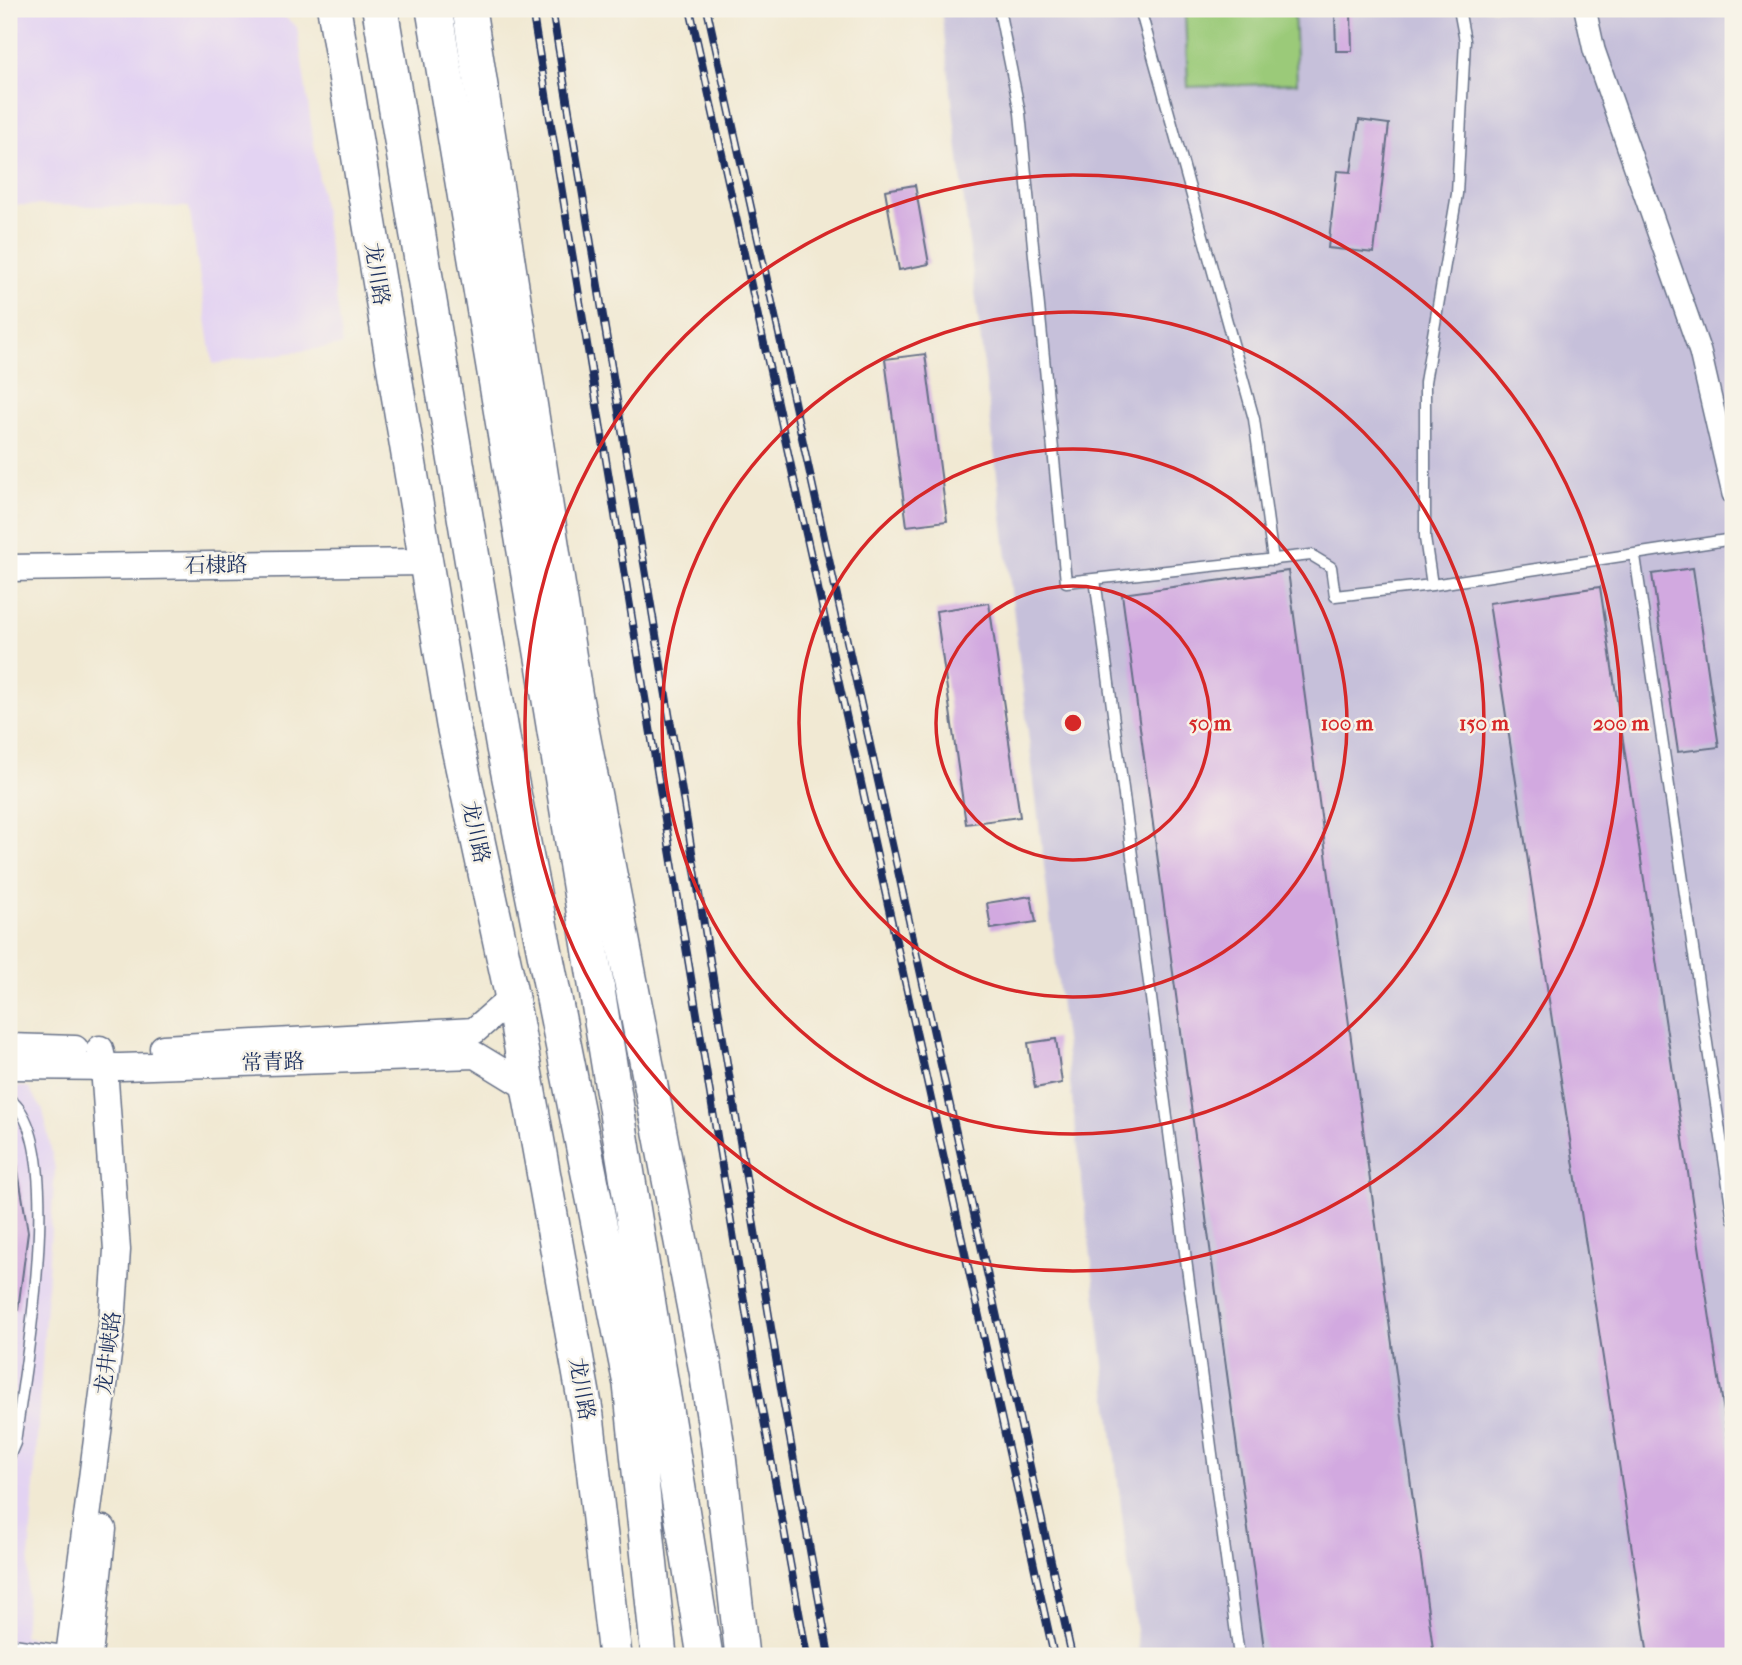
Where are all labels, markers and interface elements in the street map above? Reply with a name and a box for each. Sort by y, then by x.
street label: 龙川路 [360,241,394,307]
street label: 石棣路 [184,552,248,578]
centre of rings [1061,711,1085,735]
text: 50 m [1189,711,1232,735]
text: 100 m [1321,711,1374,735]
text: 150 m [1459,711,1510,735]
text: 200 m [1593,711,1650,735]
street label: 龙川路 [458,799,494,865]
street label: 常青路 [241,1049,305,1075]
street label: 龙井峡路 [91,1310,125,1396]
street label: 龙川路 [565,1356,599,1422]

